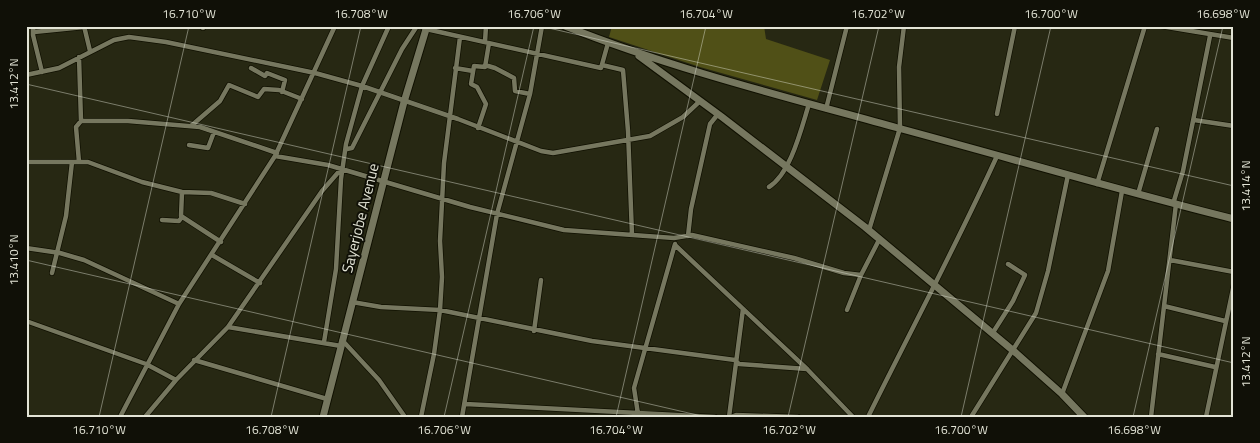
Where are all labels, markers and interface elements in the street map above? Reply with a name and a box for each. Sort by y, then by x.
text: 16.710°W [162,4,216,23]
text: 16.708°W [334,4,388,23]
text: 16.706°W [507,4,561,23]
text: 16.704°W [679,4,733,23]
text: 16.702°W [851,4,905,23]
text: 16.700°W [1024,4,1078,23]
text: 16.698°W [1196,4,1250,23]
text: 13.412°N [4,58,23,110]
text: 13.414°N [1236,160,1255,212]
street label: Sayerjobe Avenue [335,161,385,275]
text: 13.410°N [4,234,23,286]
text: 13.412°N [1236,336,1255,388]
text: 16.710°W [72,420,126,439]
text: 16.708°W [245,420,299,439]
text: 16.706°W [417,420,471,439]
text: 16.704°W [589,420,643,439]
text: 16.702°W [762,420,816,439]
text: 16.700°W [934,420,988,439]
text: 16.698°W [1107,420,1161,439]

